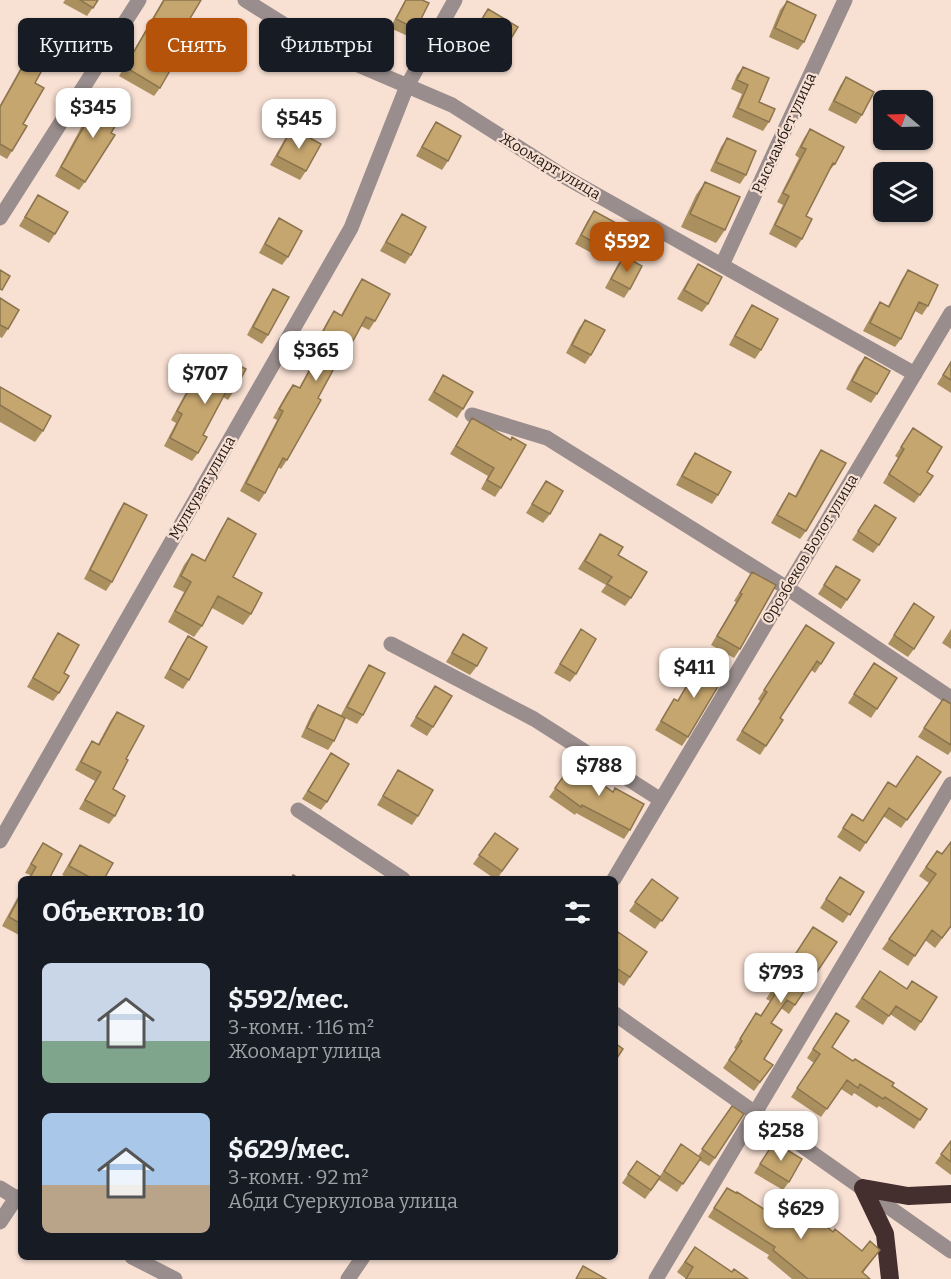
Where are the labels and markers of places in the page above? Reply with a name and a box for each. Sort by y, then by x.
pin: $345 [57,88,129,139]
pin: $545 [263,99,335,150]
pin: $592 [591,222,663,273]
pin: $365 [280,331,352,382]
pin: $707 [169,354,241,405]
pin: $411 [658,648,730,699]
pin: $788 [563,746,635,797]
pin: $793 [745,953,817,1004]
pin: $258 [745,1111,817,1162]
pin: $629 [765,1189,837,1240]

